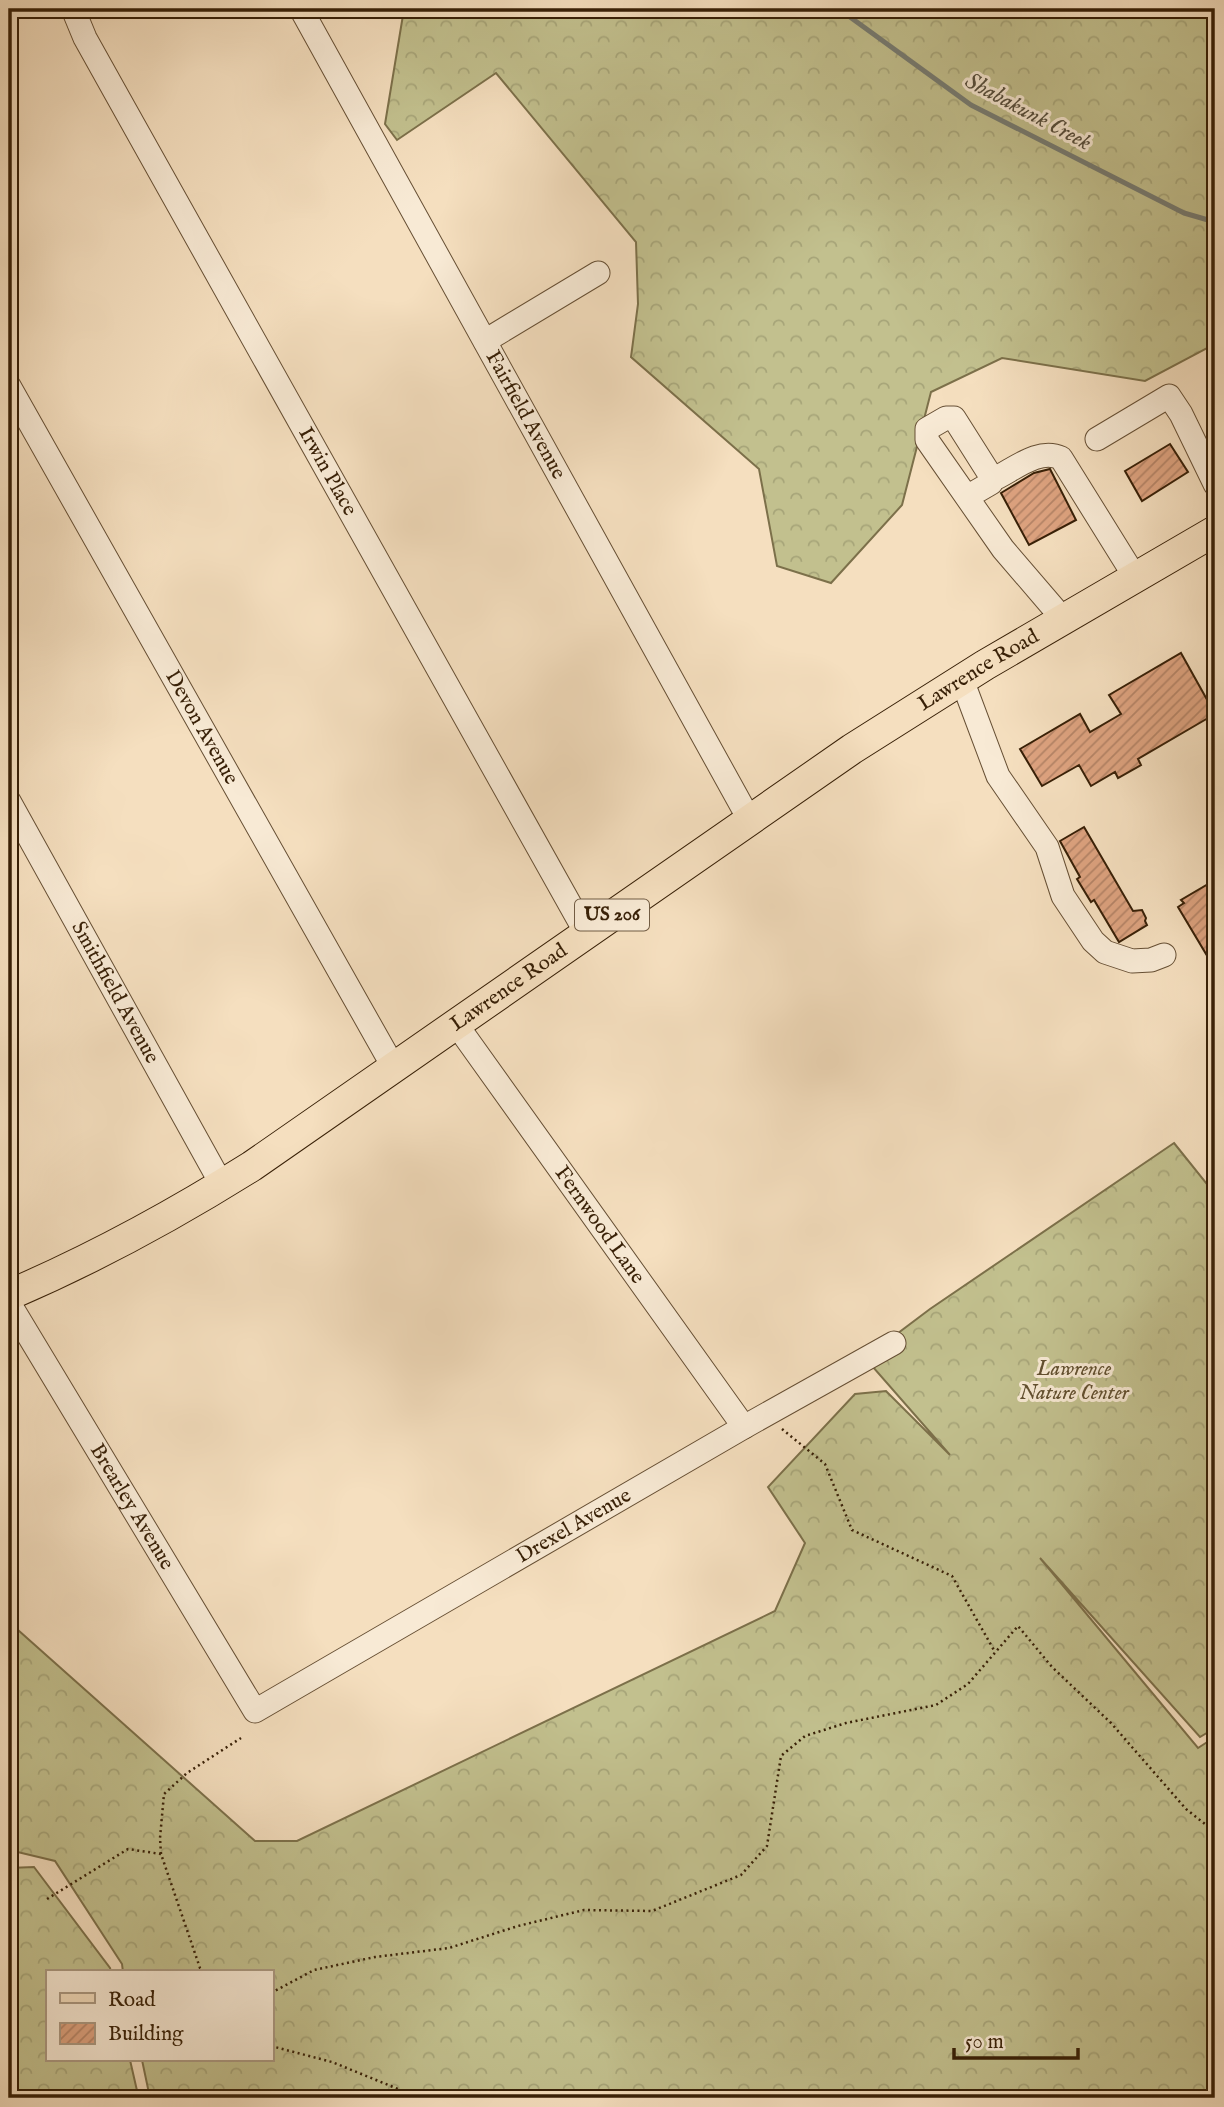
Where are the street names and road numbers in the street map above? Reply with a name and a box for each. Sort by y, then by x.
street label: Fairfield Avenue [479,346,572,484]
street label: Irwin Place [292,422,363,521]
street label: Lawrence Road [913,623,1044,717]
street label: Devon Avenue [159,665,245,790]
road number: US 206 [575,900,649,931]
street label: Smithfield Avenue [65,917,166,1069]
street label: Lawrence Road [445,937,573,1038]
street label: Fernwood Lane [548,1161,651,1289]
street label: Brearley Avenue [84,1439,180,1575]
street label: Drexel Avenue [511,1482,636,1570]

